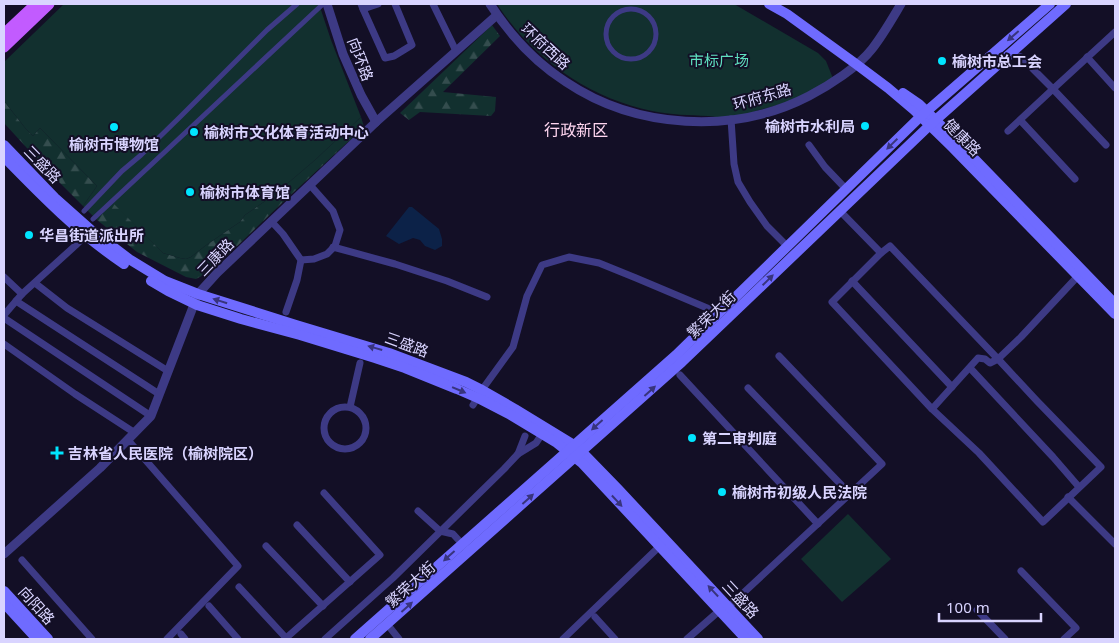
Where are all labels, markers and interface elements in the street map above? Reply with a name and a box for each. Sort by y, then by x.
street label: 环府西路 [517,18,575,74]
one-way arrow [1008,30,1020,42]
street label: 向环路 [344,34,378,84]
park label: 市标广场 [689,50,749,70]
place label: 榆树市总工会 [952,51,1042,71]
marker: 榆树市总工会 [936,55,948,67]
street label: 环府东路 [730,78,794,114]
street label: 健康路 [940,114,986,160]
place label: 榆树市水利局 [765,116,855,136]
district label: 行政新区 [544,119,608,141]
marker: 榆树市水利局 [859,120,871,132]
marker: 榆树市博物馆 [108,121,120,133]
place label: 榆树市文化体育活动中心 [204,122,369,142]
marker: 榆树市文化体育活动中心 [188,126,200,138]
place label: 榆树市博物馆 [69,134,159,154]
one-way arrow [886,138,898,150]
street label: 三盛路 [20,141,66,187]
place label: 榆树市体育馆 [200,182,290,202]
marker: 榆树市体育馆 [184,186,196,198]
place label: 华昌街道派出所 [39,225,144,245]
marker: 华昌街道派出所 [23,229,35,241]
street label: 三康路 [192,234,238,280]
one-way arrow [762,274,774,286]
street label: 繁荣大街 [682,286,740,342]
one-way arrow [212,296,227,304]
street label: 三盛路 [382,327,432,361]
one-way arrow [367,344,382,352]
one-way arrow [643,385,655,397]
one-way arrow [452,386,467,394]
one-way arrow [590,419,603,430]
place label: 第二审判庭 [702,428,777,448]
marker: 第二审判庭 [686,432,698,444]
place label: 吉林省人民医院（榆树院区） [68,443,263,463]
marker: 吉林省人民医院（榆树院区） [50,446,64,460]
place label: 榆树市初级人民法院 [732,482,867,502]
marker: 榆树市初级人民法院 [716,486,728,498]
one-way arrow [522,493,534,505]
one-way arrow [611,495,623,507]
one-way arrow [443,550,456,561]
street label: 繁荣大街 [381,556,439,612]
street label: 三盛路 [718,576,764,622]
street label: 向阳路 [15,582,59,628]
one-way arrow [707,585,719,597]
scale bar [939,590,1042,622]
text: 100 m [946,597,990,617]
one-way arrow [400,601,412,613]

